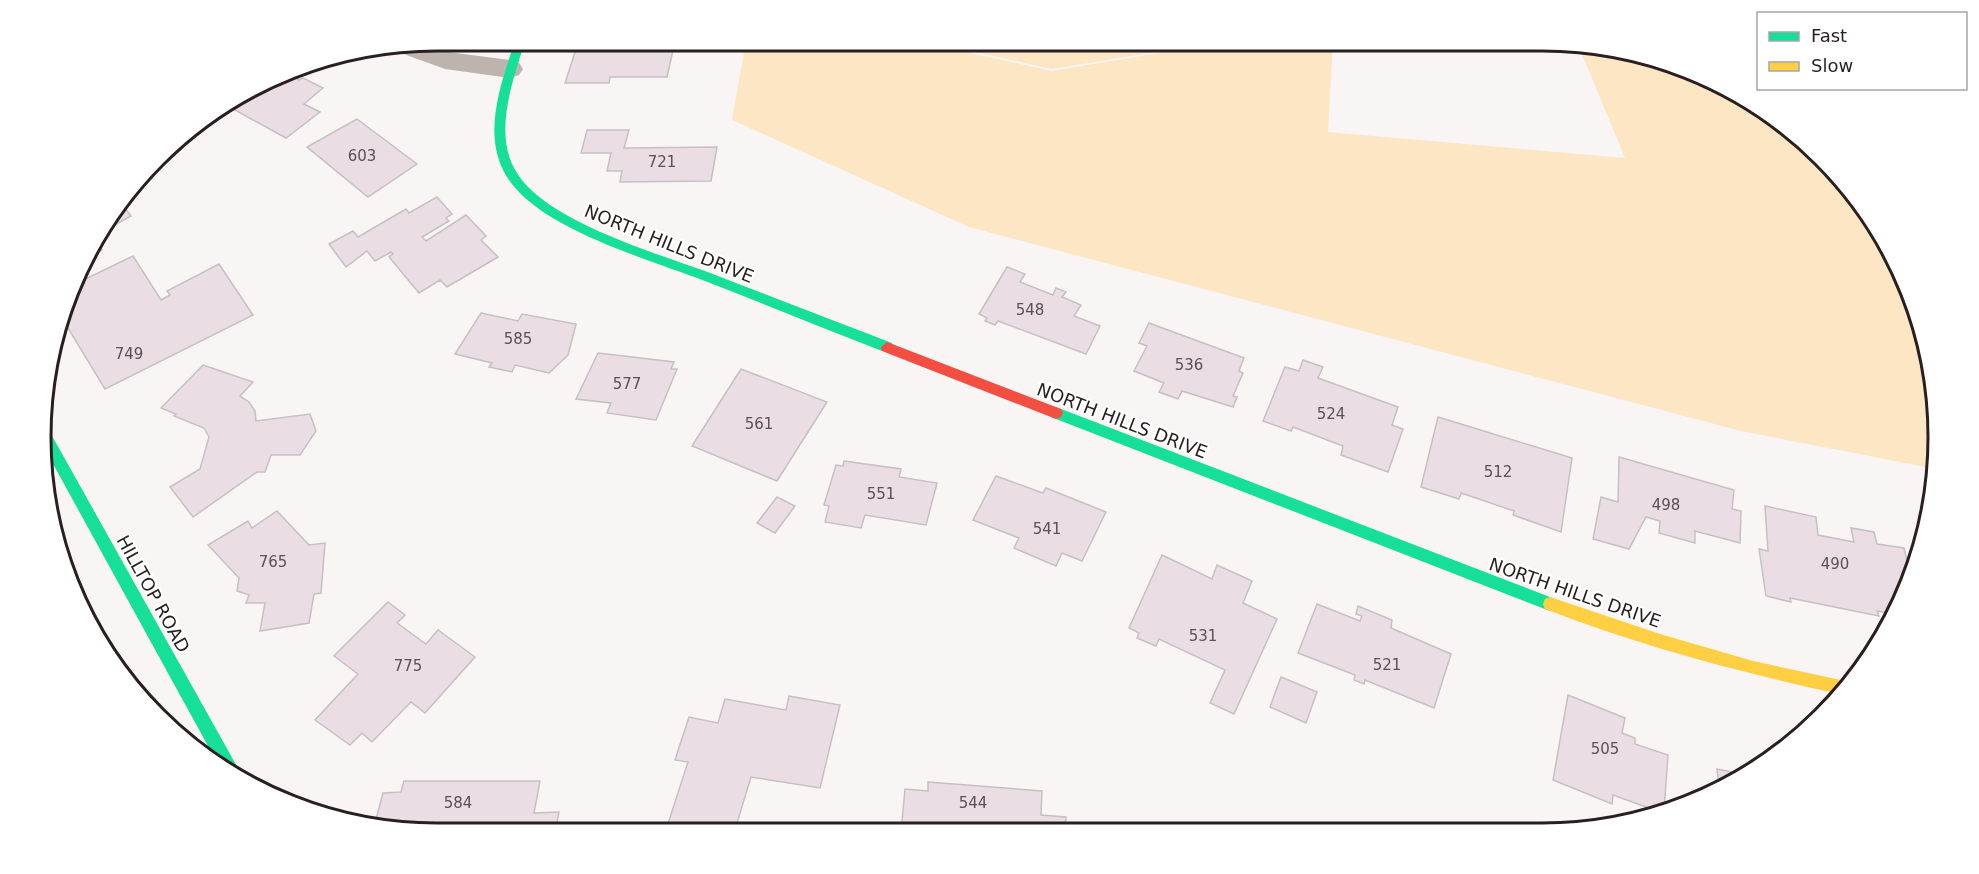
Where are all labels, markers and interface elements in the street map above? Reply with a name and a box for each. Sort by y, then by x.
legend [1757,12,1967,90]
text: Fast [1811,25,1847,46]
text: Slow [1811,55,1853,76]
house number: 603 [348,147,376,165]
house number: 721 [648,153,676,171]
street label: NORTH HILLS DRIVE [582,200,757,287]
house number: 548 [1016,301,1044,319]
house number: 585 [504,330,532,348]
house number: 749 [115,345,143,363]
house number: 536 [1175,356,1203,374]
house number: 577 [613,375,641,393]
street label: NORTH HILLS DRIVE [1034,378,1210,463]
house number: 524 [1317,405,1345,423]
house number: 561 [745,415,773,433]
house number: 512 [1484,463,1512,481]
house number: 551 [867,485,895,503]
house number: 498 [1652,496,1680,514]
house number: 541 [1033,520,1061,538]
street label: HILLTOP ROAD [113,532,194,656]
house number: 765 [259,553,287,571]
street label: NORTH HILLS DRIVE [1486,553,1664,632]
house number: 490 [1821,555,1849,573]
house number: 531 [1189,627,1217,645]
house number: 521 [1373,656,1401,674]
house number: 775 [394,657,422,675]
house number: 505 [1591,740,1619,758]
house number: 584 [444,794,472,812]
house number: 544 [959,794,987,812]

